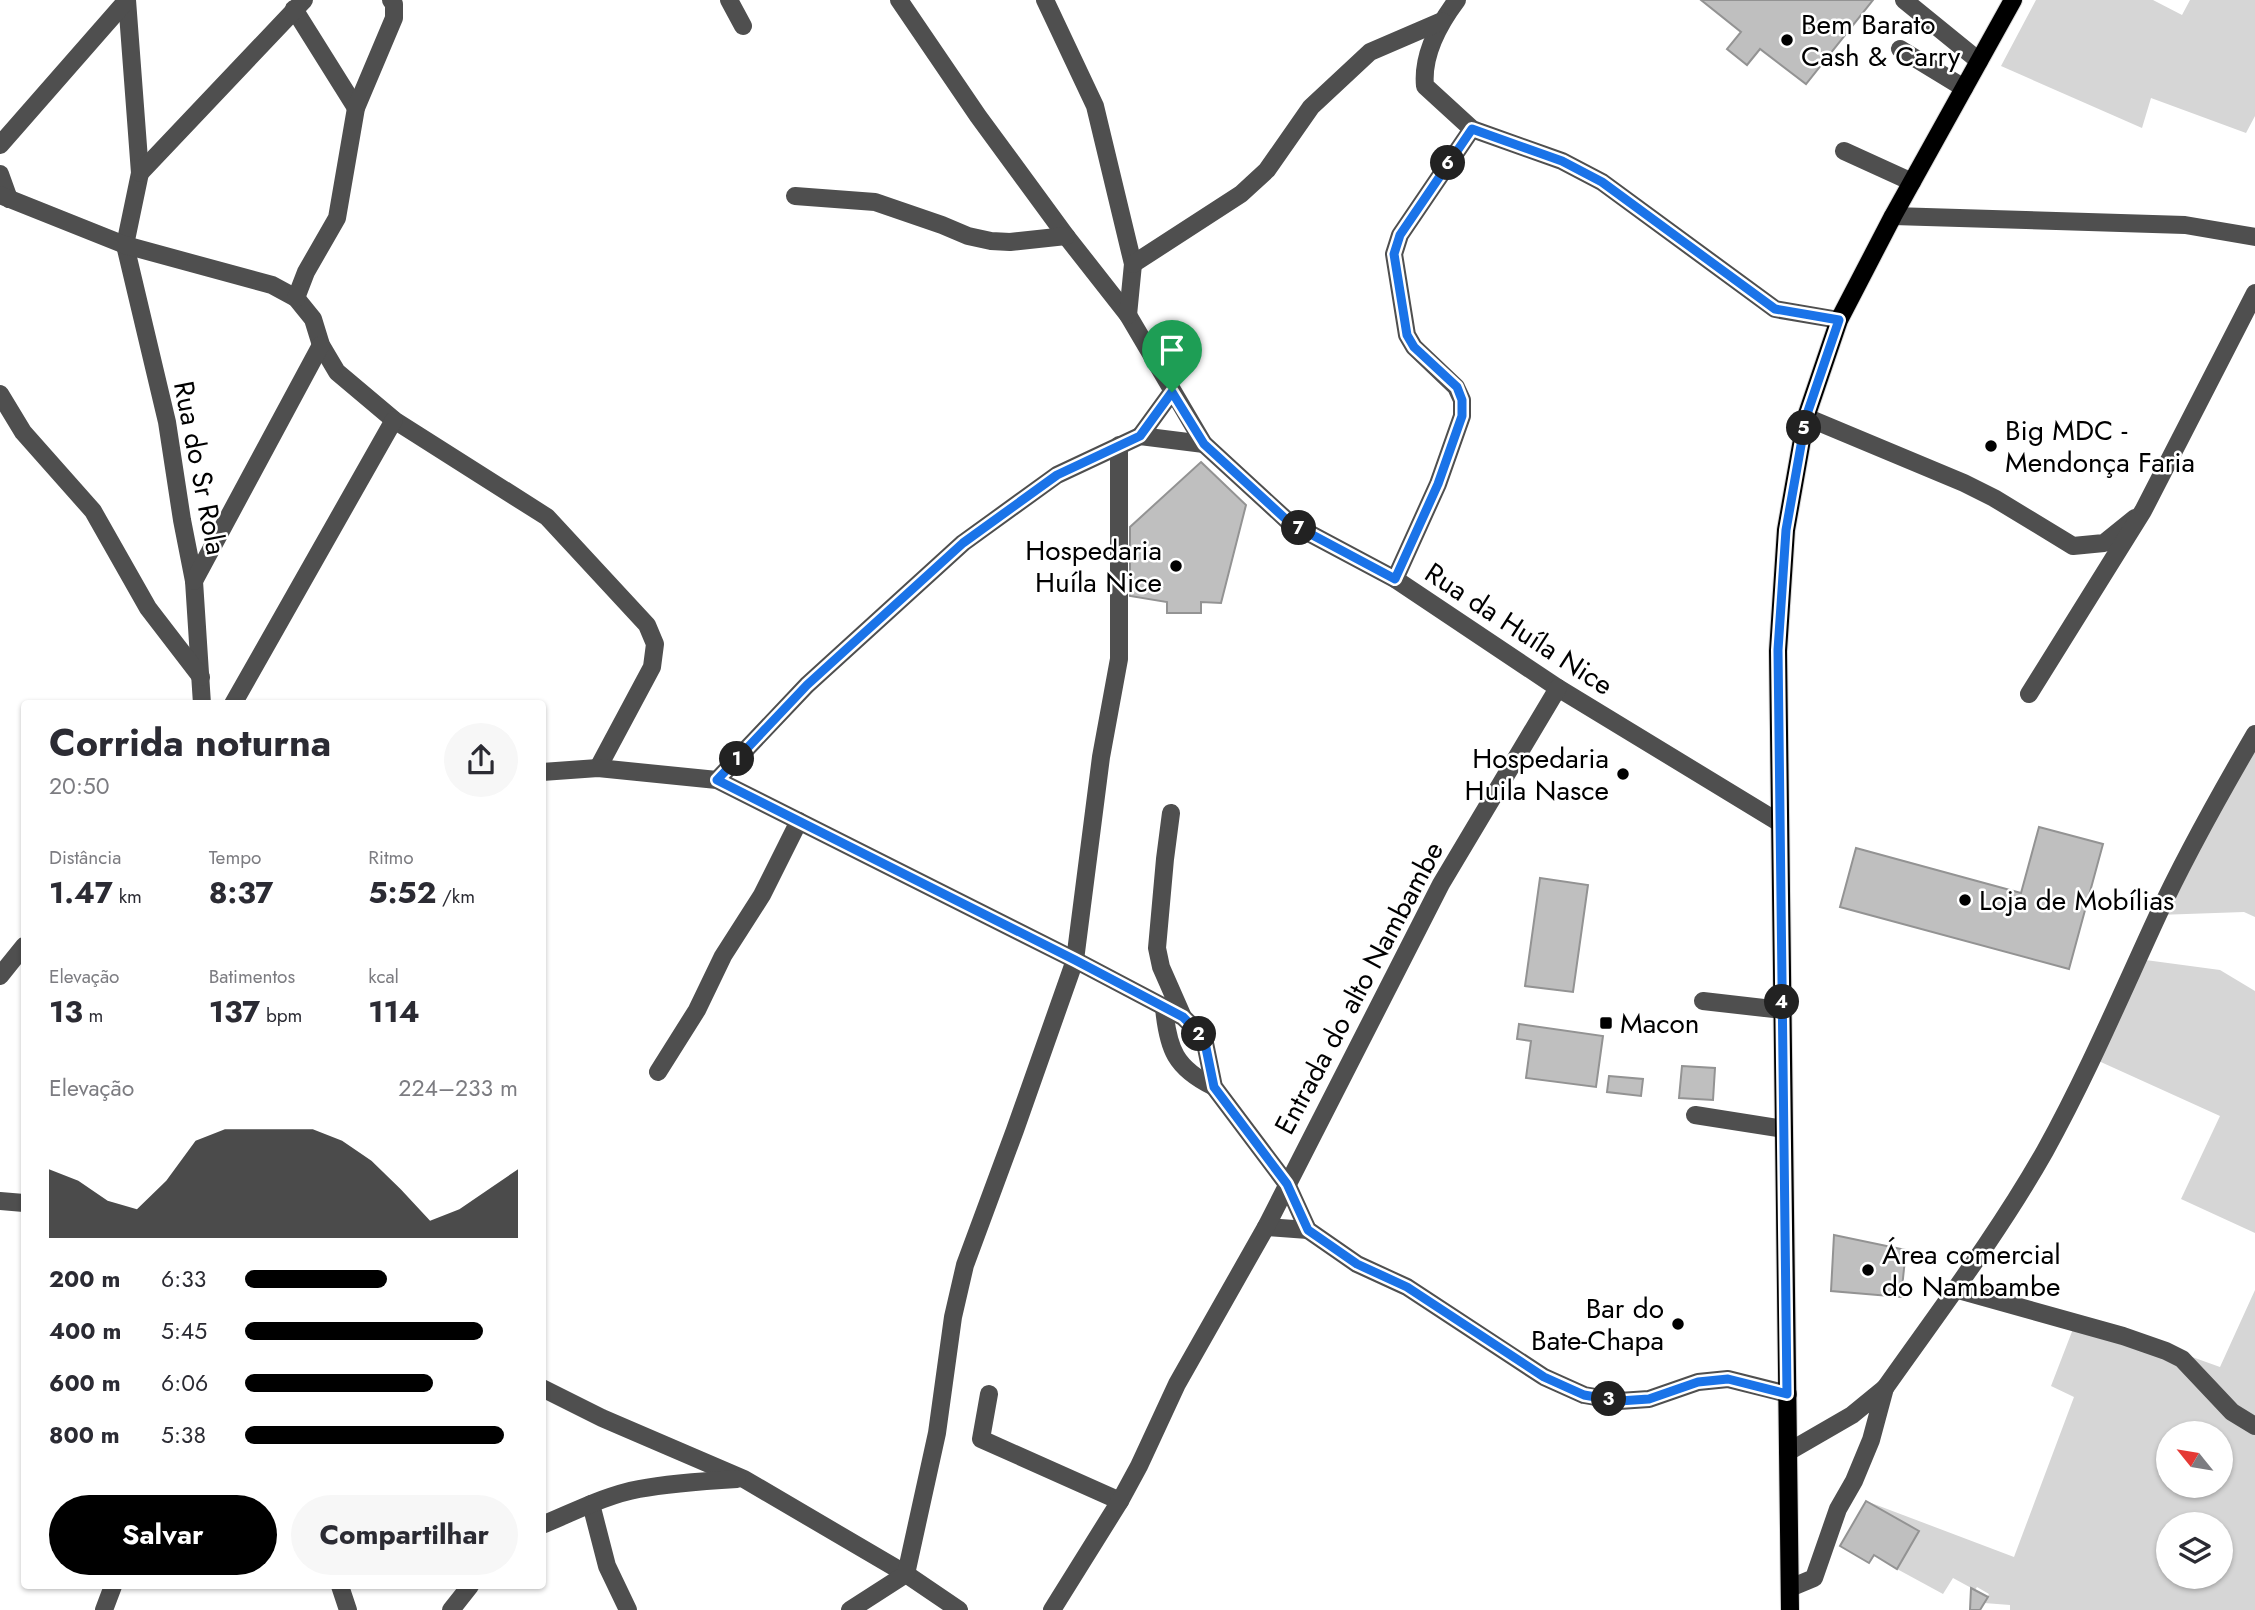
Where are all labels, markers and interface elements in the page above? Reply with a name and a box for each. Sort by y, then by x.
place label: Bem Barato Cash & Carry [1801,4,1961,77]
marker: Bem Barato Cash & Carry [1779,32,1795,48]
pin: 6 [1430,146,1466,180]
text: 6 [1441,149,1454,176]
pin [1142,320,1202,392]
icon: arrive [1153,331,1191,369]
street label: Rua do Sr Rola [163,378,237,558]
pin: 5 [1786,410,1822,446]
place label: Big MDC - Mendonça Faria [2005,410,2195,483]
text: 5 [1797,414,1810,441]
marker: Big MDC - Mendonça Faria [1983,438,1999,454]
pin: 7 [1282,510,1316,546]
text: 7 [1293,514,1304,541]
place label: Hospedaria Huíla Nice [1025,530,1162,603]
street label: Rua da Huíla Nice [1417,553,1621,705]
marker: Hospedaria Huíla Nice [1168,558,1184,574]
text: Corrida noturna [49,715,331,770]
button: share [444,723,518,797]
place label: Hospedaria Huila Nasce [1464,738,1609,811]
pin: 1 [720,742,754,776]
text: 1 [732,745,741,772]
marker: Hospedaria Huila Nasce [1615,766,1631,782]
text: 20:50 [49,769,110,803]
street label: Entrada do alto Nambambe [1264,834,1454,1142]
text: Distância [49,844,121,871]
text: Tempo [209,844,261,871]
text: Ritmo [368,844,414,871]
text: 1.47 [49,871,113,914]
text: 8:37 [209,871,273,914]
text: 5:52 [368,871,436,914]
place label: Loja de Mobílias [1979,880,2174,921]
text: km [113,883,142,910]
text: /km [436,883,475,910]
marker: Loja de Mobílias [1957,892,1973,908]
text: Elevação [49,963,120,990]
text: Batimentos [209,963,295,990]
text: kcal [368,963,399,990]
pin: 4 [1764,984,1800,1020]
text: 4 [1775,988,1788,1015]
text: 13 [49,990,83,1033]
text: 137 [209,990,260,1033]
text: 114 [368,990,420,1033]
text: m [83,1002,103,1029]
text: bpm [260,1002,302,1029]
place label: Macon [1620,1003,1700,1044]
marker: Macon [1598,1015,1614,1031]
pin: 2 [1182,1016,1216,1052]
text: 2 [1192,1020,1205,1047]
text: Elevação [49,1071,134,1105]
text: 224–233 m [398,1071,518,1105]
place label: Área comercial do Nambambe [1882,1234,2061,1307]
text: 200 m [49,1262,120,1296]
text: 6:33 [161,1262,206,1296]
marker: Área comercial do Nambambe [1860,1262,1876,1278]
place label: Bar do Bate-Chapa [1531,1288,1664,1361]
text: 400 m [49,1314,121,1348]
text: 5:45 [161,1314,207,1348]
marker: Bar do Bate-Chapa [1670,1316,1686,1332]
text: 600 m [49,1366,121,1400]
text: 6:06 [161,1366,208,1400]
pin: 3 [1592,1382,1626,1416]
text: 3 [1603,1385,1614,1412]
text: 800 m [49,1418,120,1452]
text: 5:38 [161,1418,206,1452]
north arrow [2156,1421,2233,1498]
map controls [2156,1421,2233,1589]
button: Salvar [49,1495,277,1575]
button: Compartilhar [291,1495,518,1575]
button: layers [2156,1512,2233,1589]

